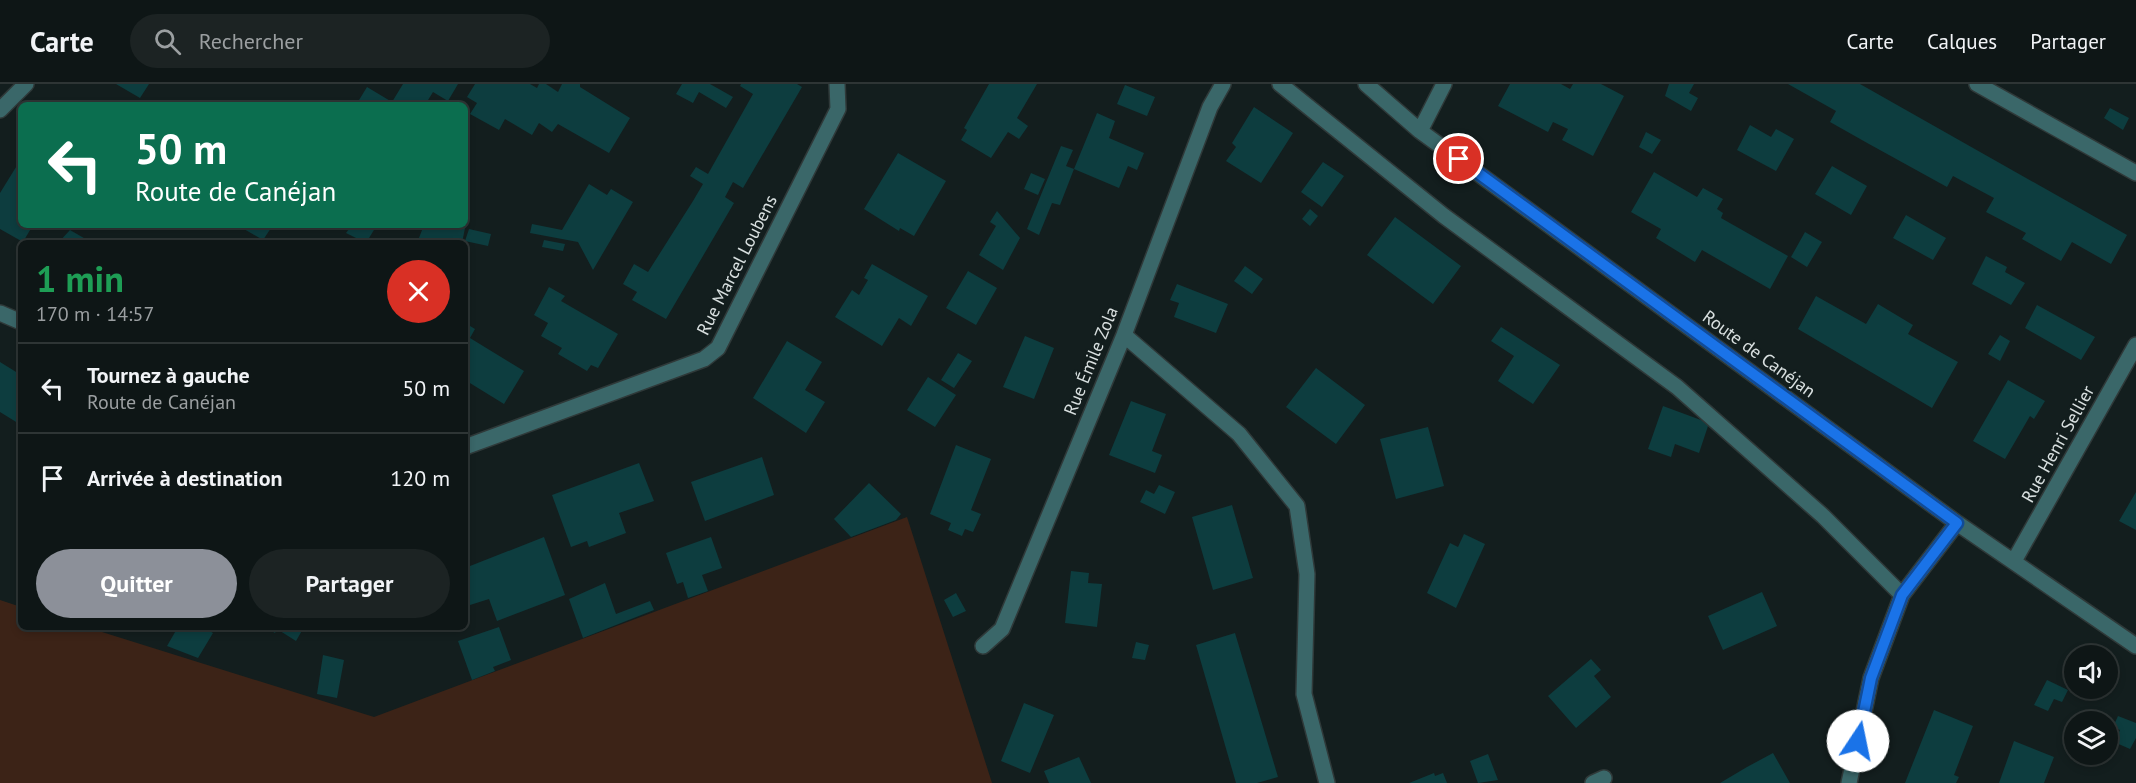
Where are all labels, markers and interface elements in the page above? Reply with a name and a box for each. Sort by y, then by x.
search box [130,14,550,68]
text: Carte [30,23,94,60]
icon: search [151,25,184,58]
text: Rechercher [199,27,303,55]
text: Carte [1847,28,1894,55]
text: Calques [1927,28,1997,55]
text: Partager [2030,28,2106,55]
text: 50 m [135,121,227,176]
icon: left [36,126,114,204]
pin [1433,133,1484,184]
icon: arrive [1442,142,1475,175]
text: Route de Canéjan [135,174,336,208]
street label: Rue Marcel Loubens [691,191,782,339]
text: 1 min [36,255,124,302]
button: close [387,260,450,323]
text: 170 m · 14:57 [36,301,154,327]
street label: Rue Émile Zola [1058,303,1123,418]
street label: Route de Canéjan [1698,305,1820,402]
text: Tournez à gauche [87,361,250,389]
icon: left [36,372,69,405]
text: 50 m [402,374,450,402]
street label: Rue Henri Sellier [2016,381,2099,506]
text: Route de Canéjan [87,389,236,415]
icon: arrive [36,462,69,495]
text: Arrivée à destination [87,464,283,492]
text: 120 m [390,464,450,492]
button: Quitter [36,549,237,618]
button: Partager [249,549,450,618]
map controls [2064,645,2118,765]
button: sound [2064,645,2118,699]
position arrow [1826,709,1890,773]
button: layers [2064,711,2118,765]

